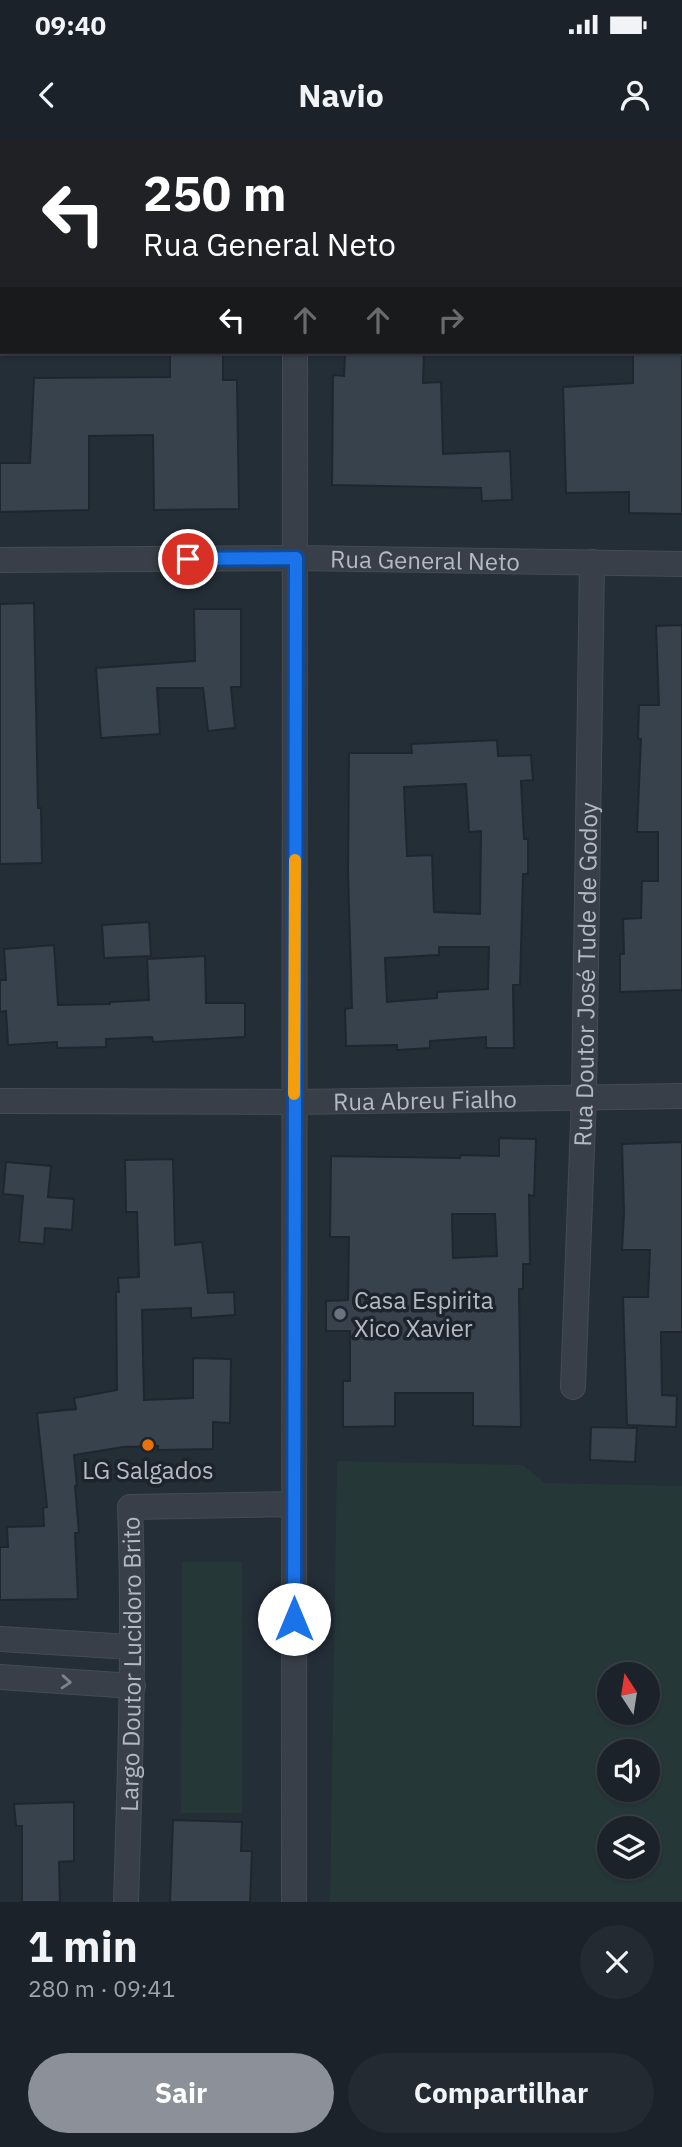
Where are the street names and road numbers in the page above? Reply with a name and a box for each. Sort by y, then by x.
street label: Rua General Neto [330,543,520,577]
street label: Rua Doutor José Tude de Godoy [566,802,604,1147]
street label: Rua Abreu Fialho [333,1083,517,1117]
street label: Largo Doutor Lucidoro Brito [113,1516,148,1812]

